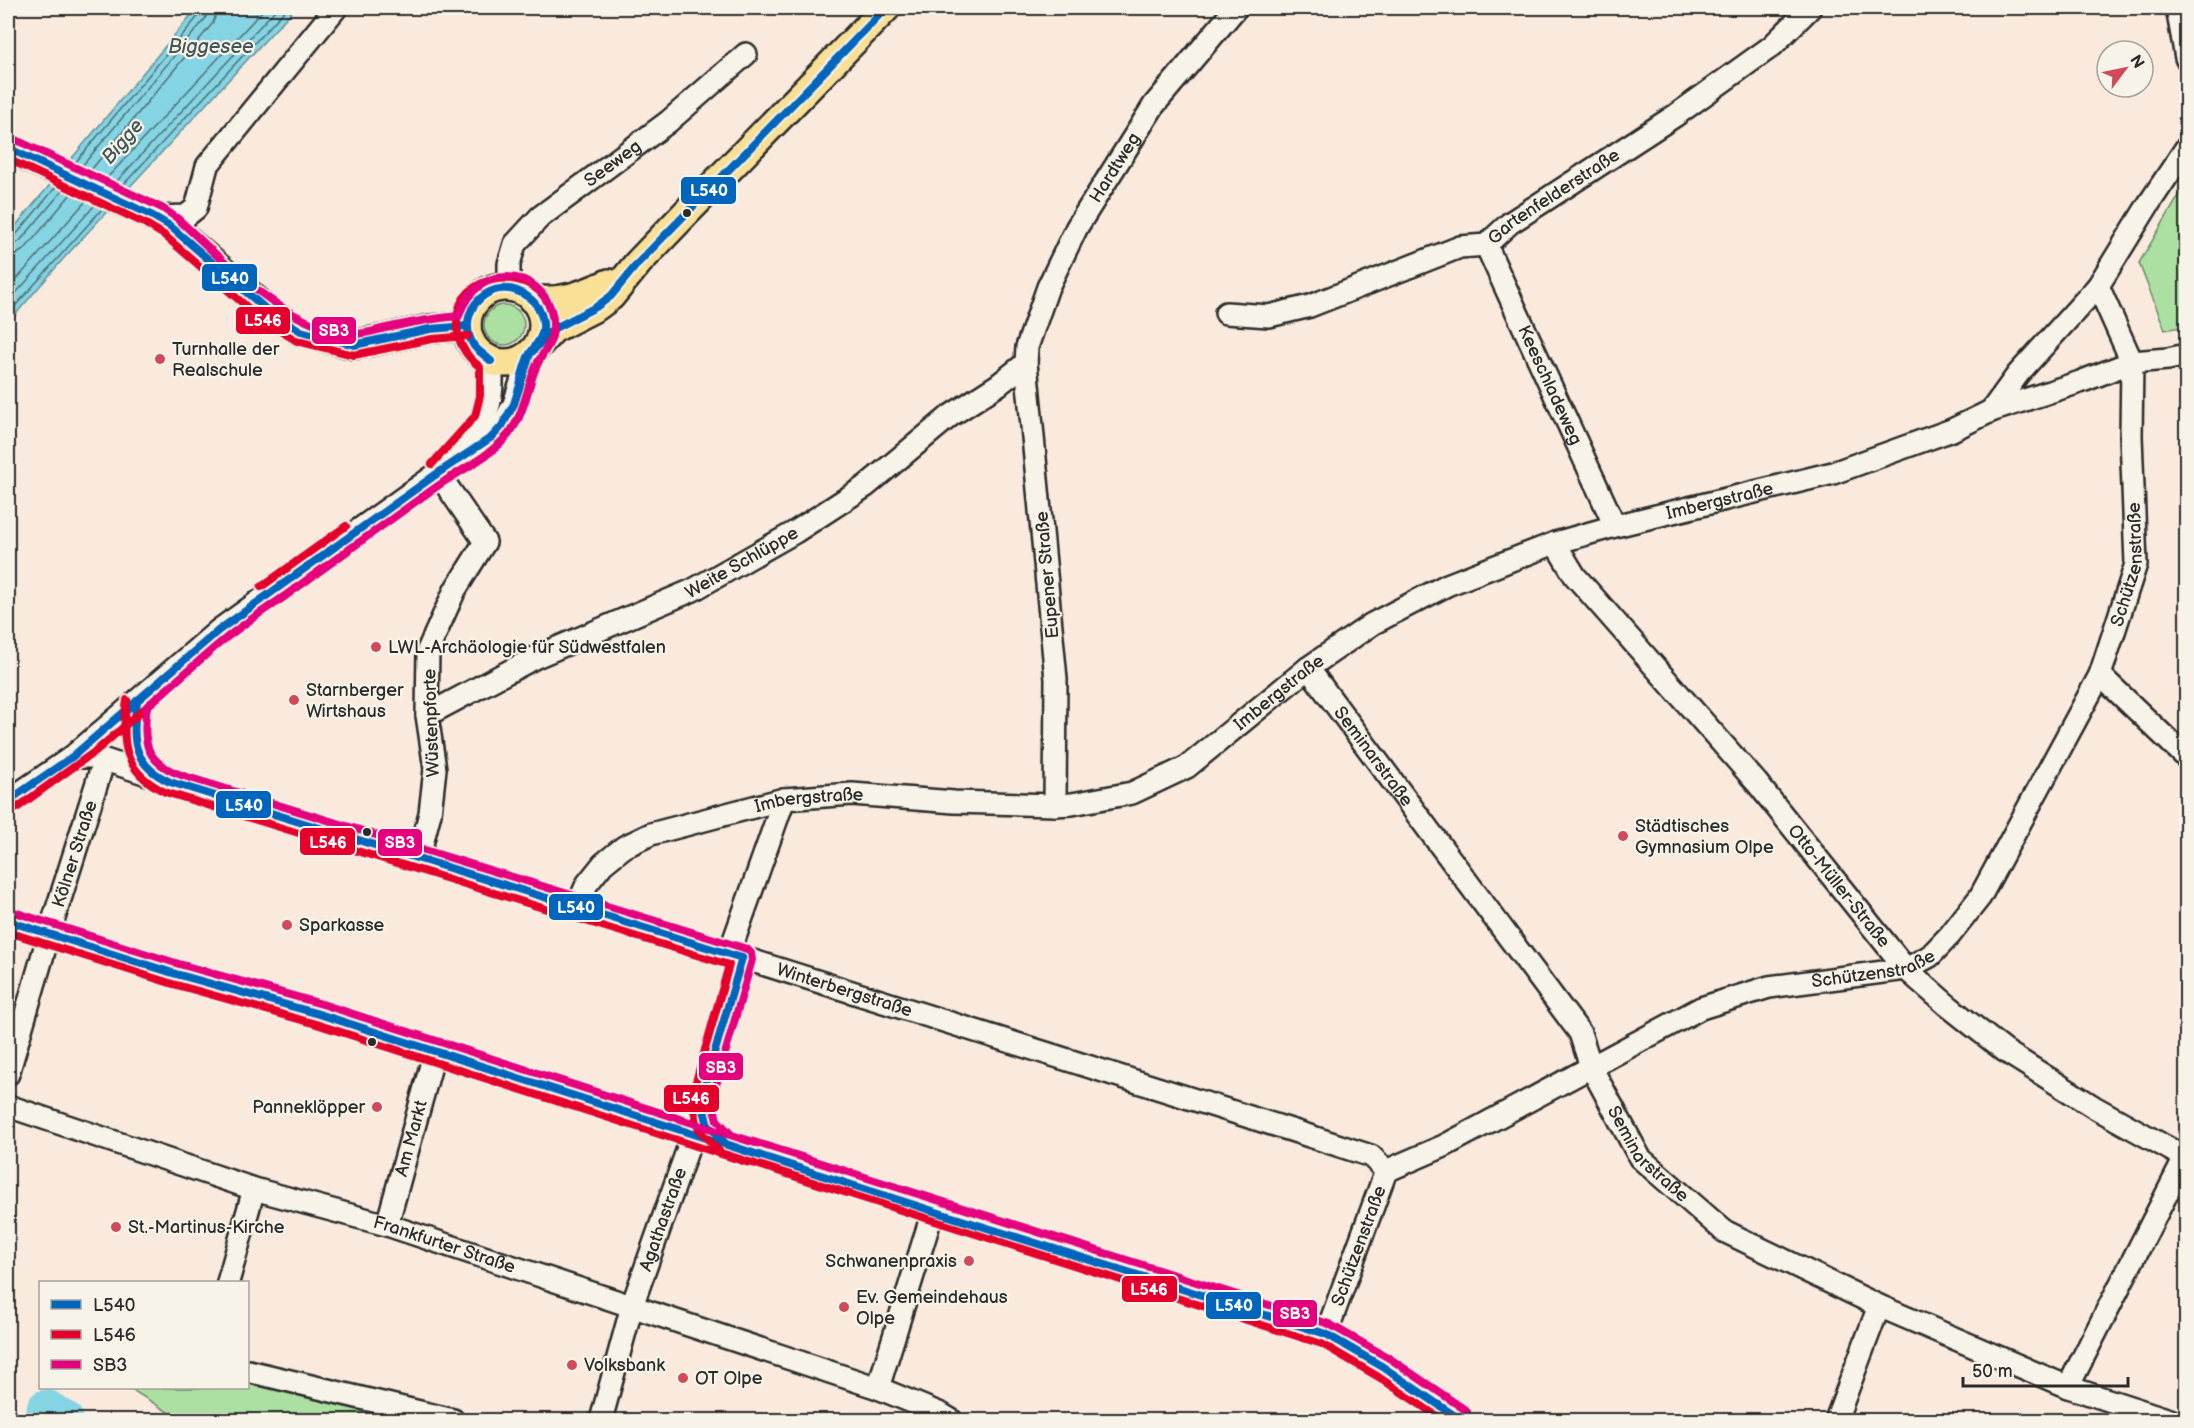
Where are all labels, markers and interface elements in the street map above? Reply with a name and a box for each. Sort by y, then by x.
water label: Biggesee [168,35,254,59]
north arrow [2095,39,2155,99]
text: N [2125,52,2148,72]
water label: Bigge [97,114,149,169]
street label: Hardtweg [1085,129,1145,207]
street label: Seeweg [580,136,645,191]
street label: Gartenfelderstraße [1484,144,1624,249]
line badge: L540 [680,176,737,205]
text: L540 [690,182,728,201]
unlabelled marker [681,207,693,219]
line badge: L540 [201,263,258,292]
text: L540 [211,270,249,289]
line badge: L546 [235,306,291,335]
text: L546 [244,312,282,331]
line badge: SB3 [311,316,357,345]
text: SB3 [319,322,349,341]
street label: Keeschladeweg [1513,322,1586,448]
place label: Turnhalle der Realschule [172,339,280,381]
marker: Turnhalle der Realschule [153,352,167,366]
street label: Imbergstraße [1664,478,1776,524]
street label: Schützenstraße [2106,502,2147,629]
street label: Eupener Straße [1031,510,1064,640]
street label: Weite Schlüppe [682,522,802,603]
place label: LWL-Archäologie für Südwestfalen [388,637,666,658]
marker: LWL-Archäologie für Südwestfalen [369,640,383,654]
street label: Imbergstraße [1230,650,1328,735]
street label: Wüstenpforte [419,668,444,778]
place label: Starnberger Wirtshaus [306,680,404,722]
marker: Starnberger Wirtshaus [287,693,301,707]
street label: Seminarstraße [1329,702,1418,811]
street label: Imbergstraße [752,784,864,817]
line badge: L540 [215,790,272,819]
text: L540 [225,797,263,816]
street label: Kölner Straße [48,798,102,910]
place label: Städtisches Gymnasium Olpe [1635,816,1774,858]
street label: Otto-Müller-Straße [1783,821,1895,952]
unlabelled marker [361,826,373,838]
line badge: L546 [299,827,356,856]
line badge: SB3 [377,828,423,857]
marker: Städtisches Gymnasium Olpe [1616,829,1630,843]
text: L546 [309,834,347,853]
text: SB3 [385,834,415,853]
line badge: L540 [548,893,604,921]
text: L540 [557,899,595,918]
place label: Sparkasse [299,915,385,936]
marker: Sparkasse [280,918,294,932]
street label: Schützenstraße [1810,945,1939,992]
street label: Winterbergstraße [774,959,915,1021]
unlabelled marker [366,1036,378,1048]
line badge: SB3 [698,1052,744,1081]
text: SB3 [706,1059,736,1078]
line badge: L546 [663,1084,720,1113]
text: L546 [672,1090,710,1109]
place label: Panneklöpper [252,1097,365,1118]
street label: Am Markt [391,1098,432,1179]
marker: Panneklöpper [370,1100,384,1114]
street label: Seminarstraße [1603,1102,1693,1207]
street label: Agathastraße [635,1165,691,1274]
street label: Schützenstraße [1327,1183,1391,1309]
street label: Frankfurter Straße [371,1212,518,1278]
place label: St.-Martinus-Kirche [128,1217,285,1238]
marker: St.-Martinus-Kirche [109,1220,123,1234]
place label: Schwanenpraxis [825,1251,957,1272]
marker: Schwanenpraxis [962,1254,976,1268]
line badge: L546 [1121,1275,1178,1303]
legend [39,1281,249,1389]
text: L546 [1130,1281,1168,1300]
place label: Ev. Gemeindehaus Olpe [856,1287,1008,1329]
line badge: L540 [1205,1291,1262,1320]
text: L540 [93,1295,135,1316]
text: L540 [1215,1297,1253,1316]
line badge: SB3 [1272,1299,1318,1328]
marker: Ev. Gemeindehaus Olpe [837,1300,851,1314]
text: SB3 [1280,1305,1310,1324]
text: L546 [93,1325,136,1346]
scale bar [1963,1350,2128,1388]
text: SB3 [93,1355,127,1376]
place label: Volksbank [584,1355,665,1376]
marker: Volksbank [565,1358,579,1372]
text: 50 m [1972,1361,2013,1382]
place label: OT Olpe [695,1368,763,1389]
marker: OT Olpe [676,1371,690,1385]

